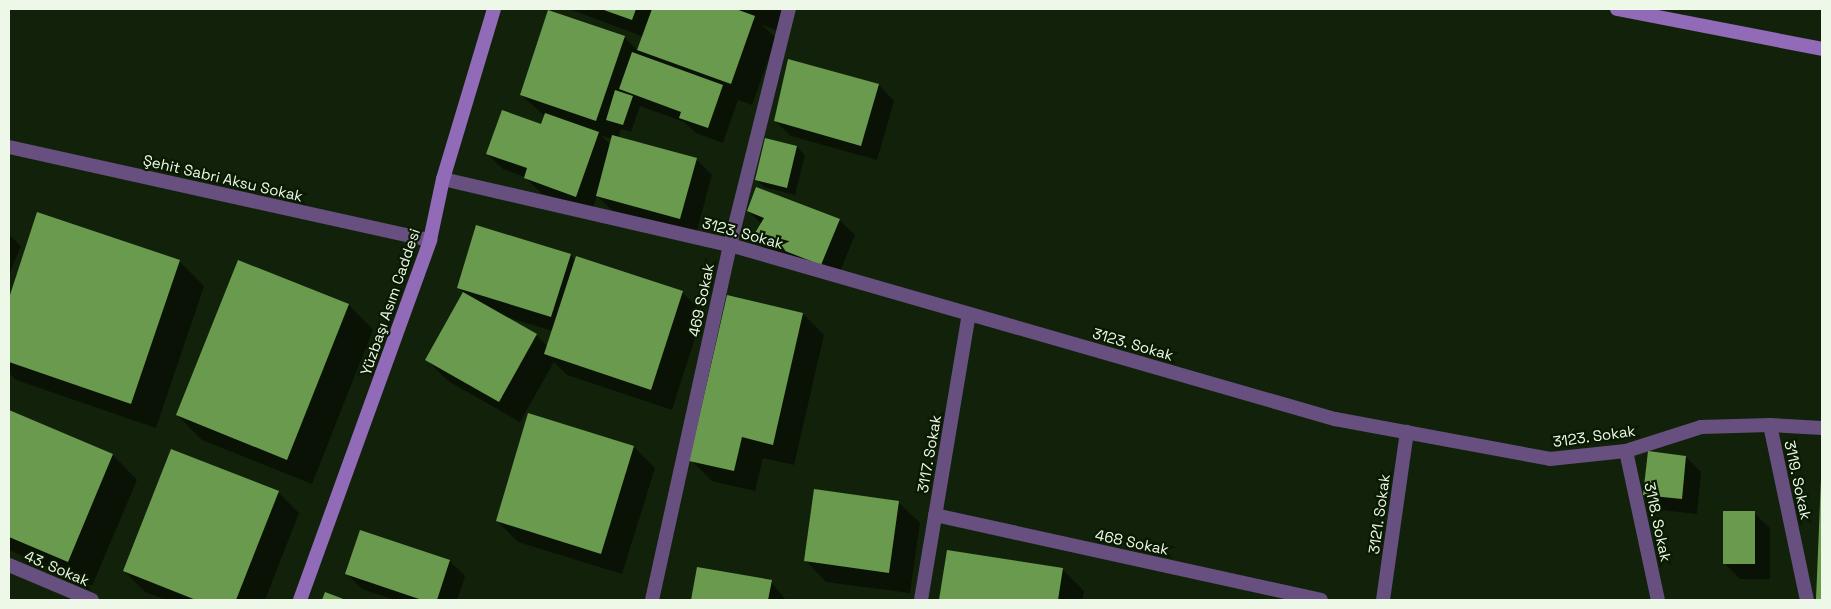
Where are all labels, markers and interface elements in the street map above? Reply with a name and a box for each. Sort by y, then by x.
street label: Şehit Sabri Aksu Sokak [141,151,305,205]
street label: 3123. Sokak [700,213,786,253]
street label: Yüzbaşı Asım Caddesi [356,226,424,378]
street label: 469 Sokak [684,262,718,338]
street label: 3123. Sokak [1090,324,1176,364]
street label: 3117. Sokak [913,413,945,495]
street label: 3123. Sokak [1551,421,1637,451]
street label: 3119. Sokak [1781,438,1815,522]
street label: 3121. Sokak [1364,473,1394,555]
street label: 3118. Sokak [1641,480,1675,564]
street label: 468 Sokak [1094,525,1170,559]
street label: 43. Sokak [22,546,92,590]

